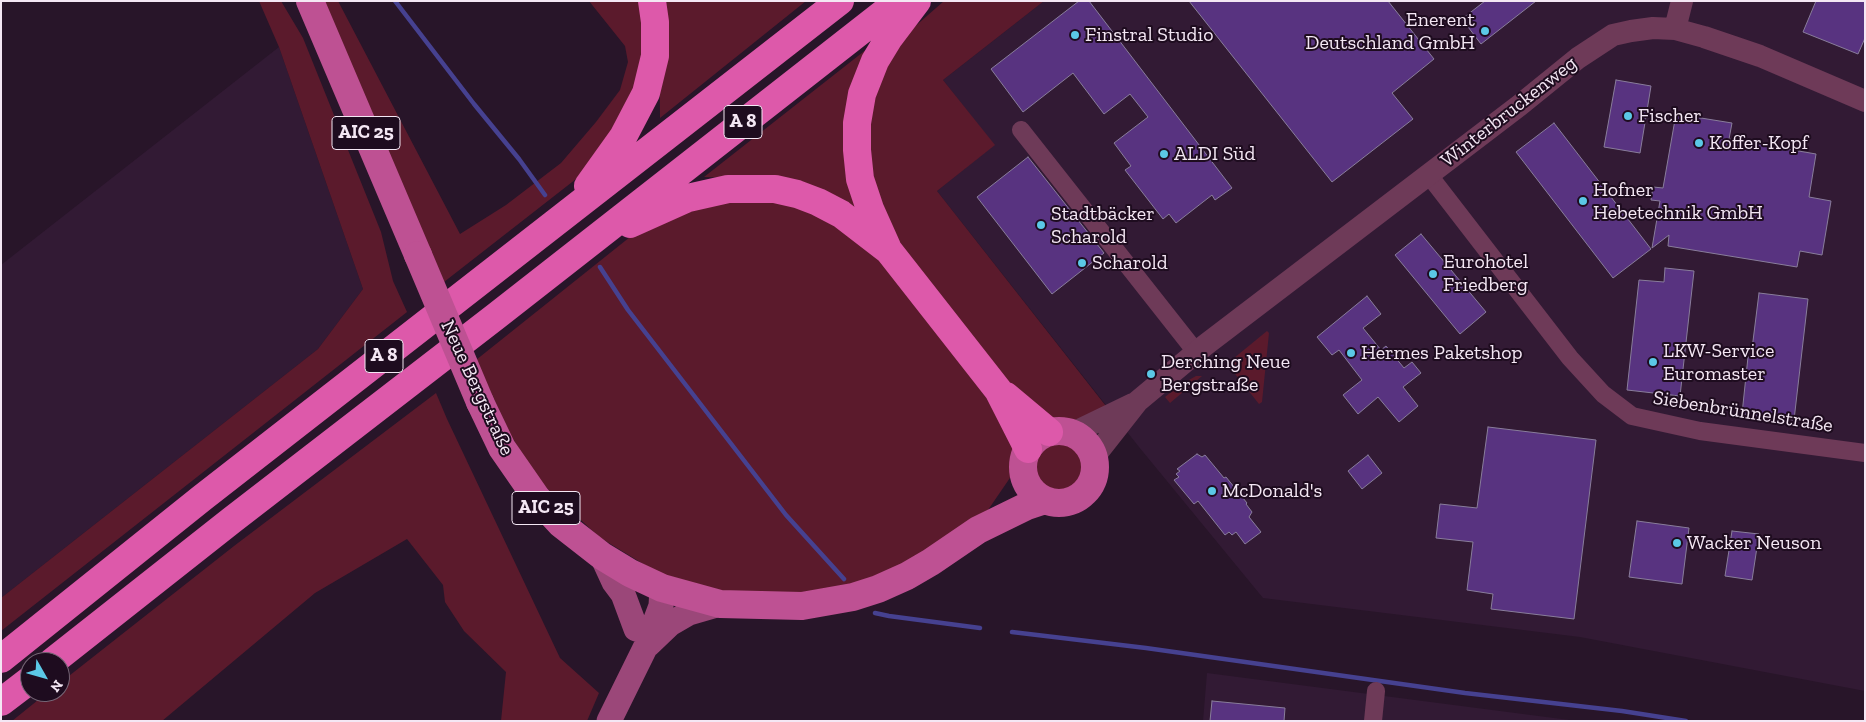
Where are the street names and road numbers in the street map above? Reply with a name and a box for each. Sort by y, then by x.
street label: Winterbruckenweg [1436,51,1582,173]
road number: A 8 [724,105,762,138]
road number: AIC 25 [332,116,400,150]
street label: Neue Bergstraße [435,317,519,459]
road number: A 8 [365,340,403,372]
street label: Siebenbrünnelstraße [1651,386,1835,438]
road number: AIC 25 [512,492,580,524]

